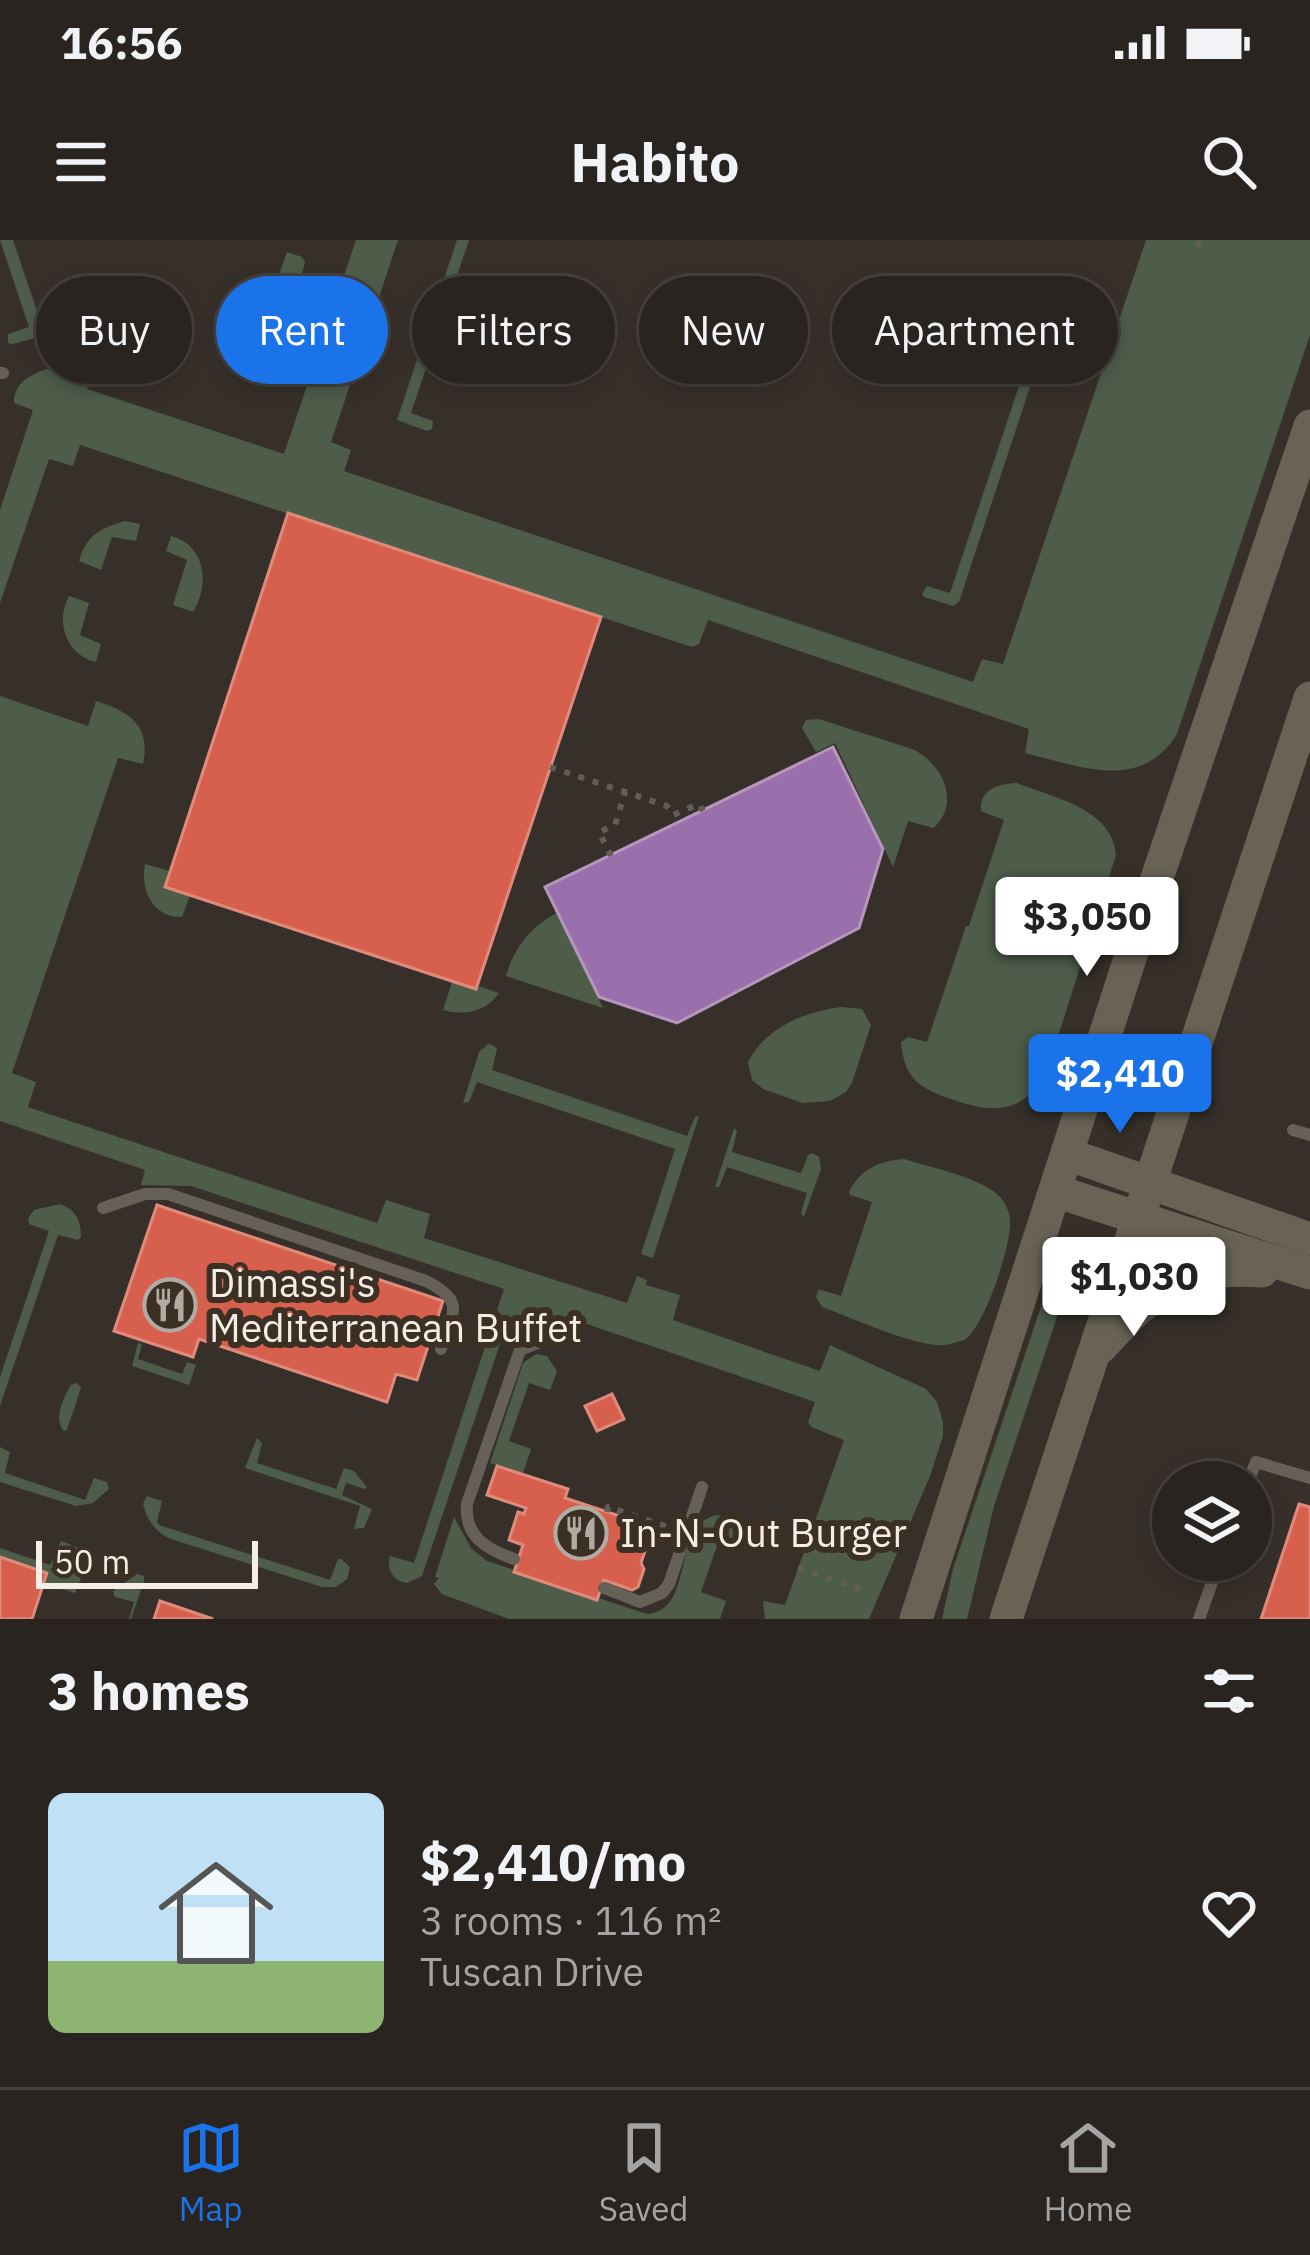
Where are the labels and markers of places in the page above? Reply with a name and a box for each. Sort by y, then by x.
pin: $3,050 [989,877,1185,979]
pin: $2,410 [1022,1034,1218,1136]
pin: $1,030 [1036,1237,1232,1339]
place label: Dimassi's Mediterranean Buffet [209,1257,582,1353]
restaurant icon: Dimassi's Mediterranean Buffet [142,1277,198,1333]
restaurant icon: In-N-Out Burger [553,1505,609,1561]
place label: In-N-Out Burger [620,1507,907,1558]

